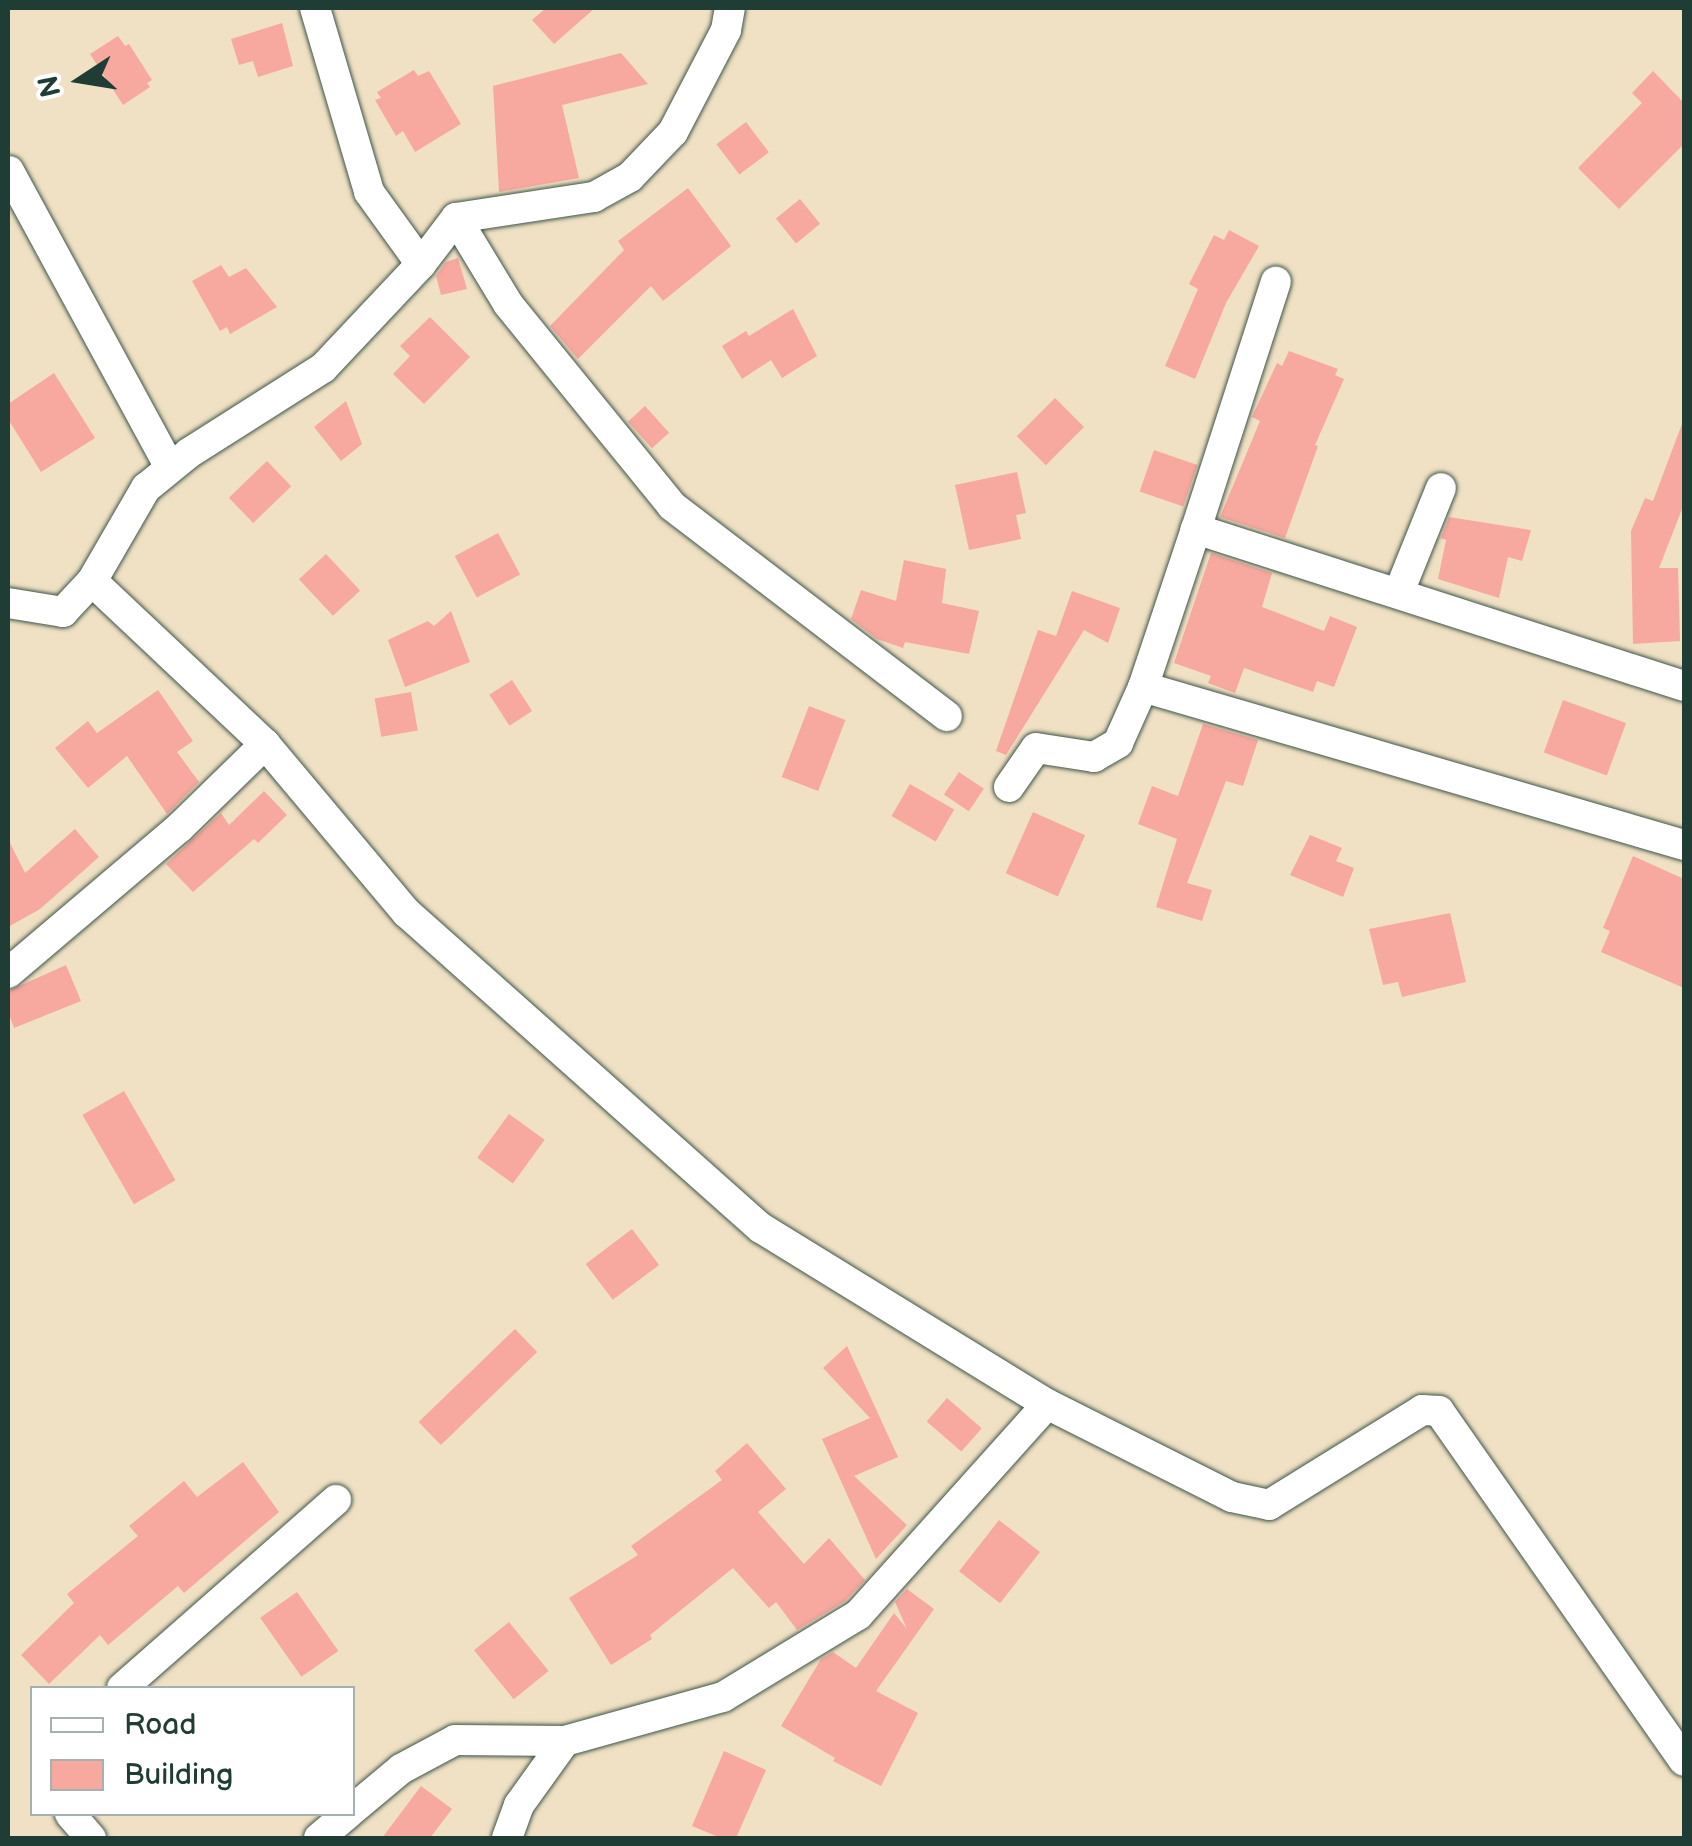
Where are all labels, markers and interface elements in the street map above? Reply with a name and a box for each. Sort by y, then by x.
north arrow [30,30,130,130]
text: N [32,73,68,100]
legend [30,1686,355,1816]
text: Road [124,1707,197,1743]
text: Building [124,1757,233,1793]

